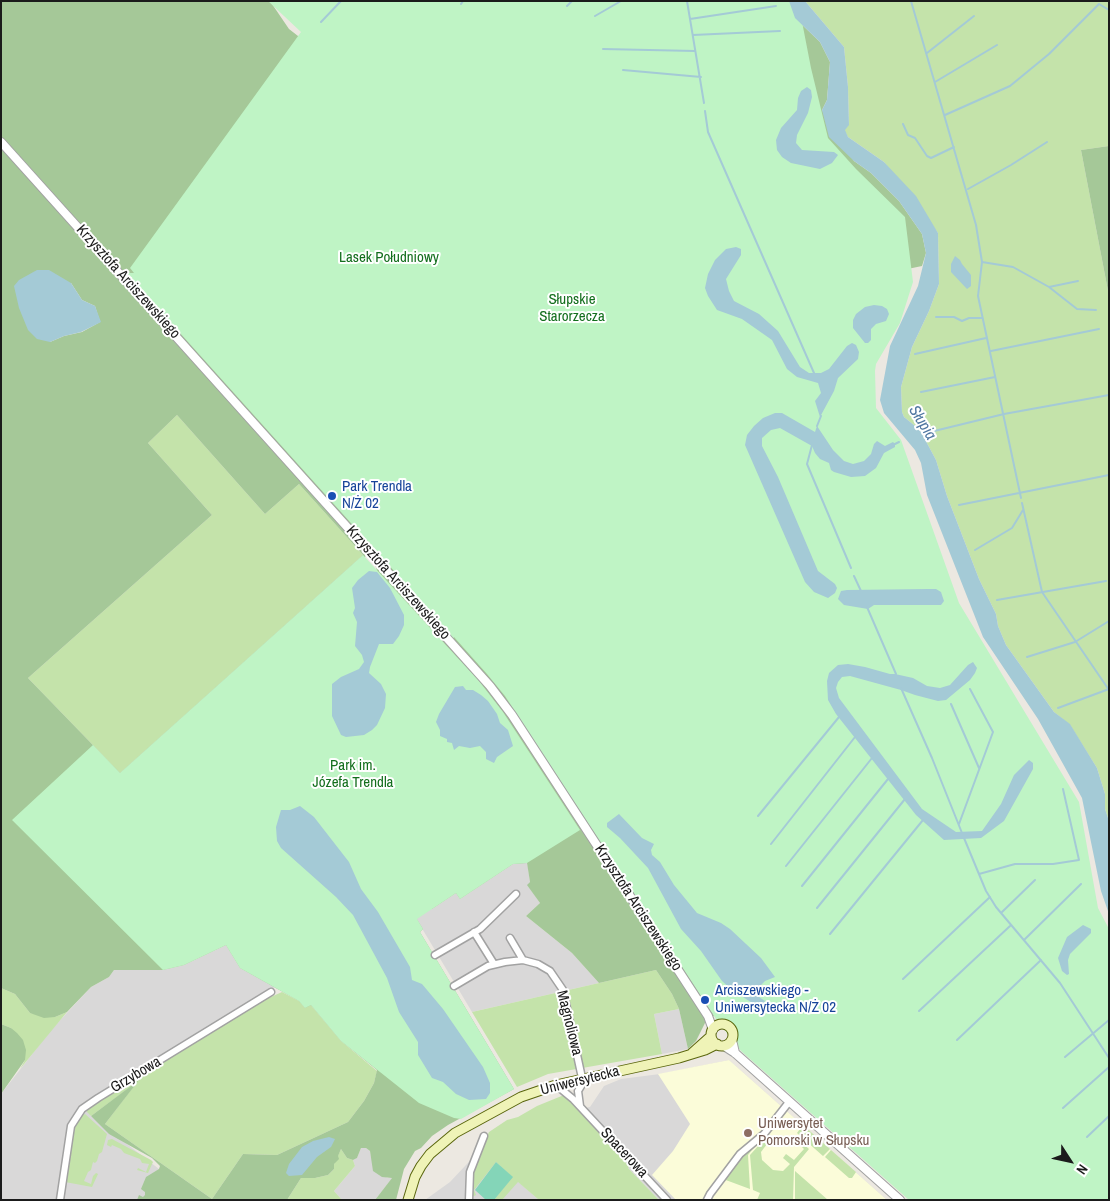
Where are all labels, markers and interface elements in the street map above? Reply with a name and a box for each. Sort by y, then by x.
street label: Krzysztofa Arciszewskiego [72,221,184,343]
park label: Lasek Południowy [339,249,439,267]
park label: Słupskie Starorzecza [539,291,605,326]
water label: Słupia [904,402,940,444]
place label: Park Trendla N/Ż 02 [342,478,412,513]
marker: Park Trendla N/Ż 02 [326,490,338,502]
street label: Krzysztofa Arciszewskiego [342,522,454,644]
park label: Park im. Józefa Trendla [313,757,393,792]
street label: Krzysztofa Arciszewskiego [590,841,686,975]
place label: Arciszewskiego - Uniwersytecka N/Ż 02 [715,982,836,1017]
street label: Magnoliowa [552,989,586,1057]
marker: Arciszewskiego - Uniwersytecka N/Ż 02 [699,994,711,1006]
street label: Grzybowa [108,1053,164,1097]
street label: Uniwersytecka [539,1063,621,1099]
place label: Uniwersytet Pomorski w Słupsku [758,1115,869,1150]
street label: Spacerowa [596,1124,652,1182]
marker: Uniwersytet Pomorski w Słupsku [742,1127,754,1139]
north arrow [1045,1136,1095,1186]
text: N [1073,1161,1092,1178]

